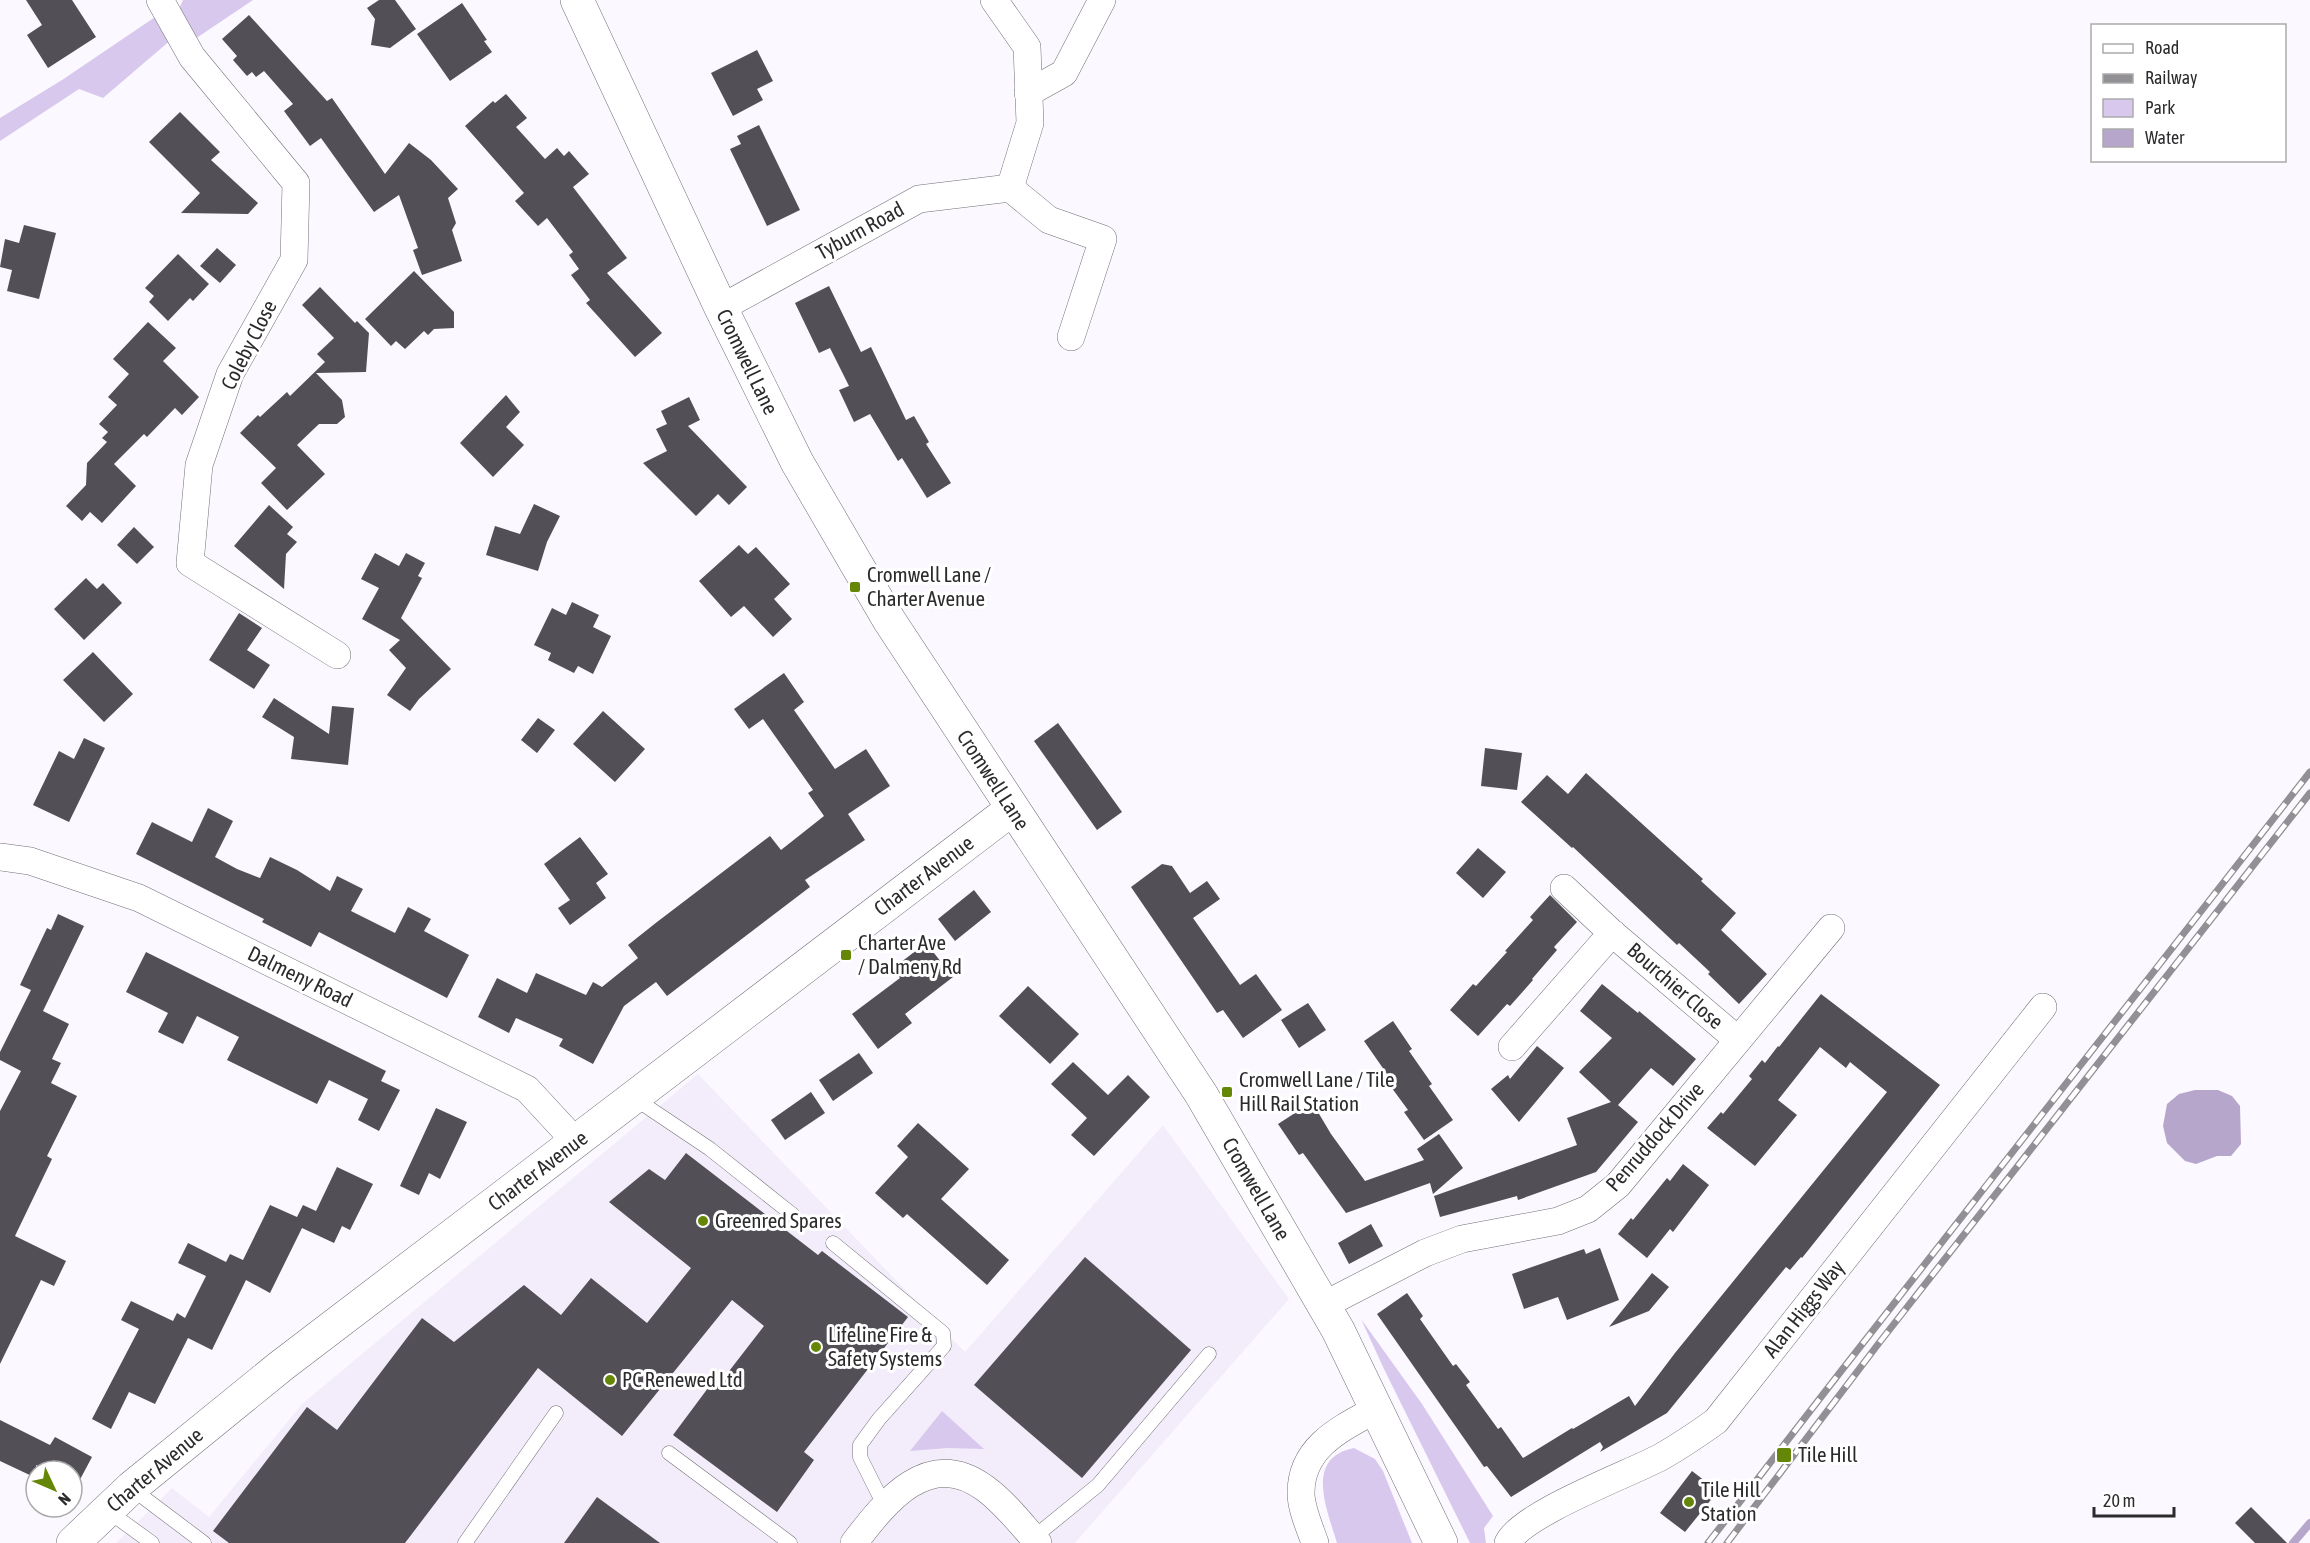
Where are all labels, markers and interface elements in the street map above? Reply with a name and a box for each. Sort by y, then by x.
legend [2091,24,2286,162]
text: Road [2145,37,2179,58]
text: Railway [2145,67,2197,88]
text: Park [2145,97,2175,118]
text: Water [2145,127,2185,148]
street label: Tyburn Road [812,196,908,264]
street label: Coleby Close [215,296,281,393]
street label: Cromwell Lane [712,305,784,418]
place label: Cromwell Lane / Charter Avenue [867,562,991,610]
marker: Cromwell Lane / Charter Avenue [848,580,862,594]
street label: Cromwell Lane [953,725,1035,834]
street label: Charter Avenue [869,830,978,920]
place label: Charter Ave / Dalmeny Rd [858,930,962,978]
street label: Bourchier Close [1623,937,1729,1033]
street label: Dalmeny Road [244,940,357,1012]
marker: Charter Ave / Dalmeny Rd [839,948,853,962]
place label: Cromwell Lane / Tile Hill Rail Station [1239,1067,1394,1115]
street label: Penruddock Drive [1600,1077,1708,1196]
marker: Cromwell Lane / Tile Hill Rail Station [1220,1085,1234,1099]
street label: Charter Avenue [483,1125,592,1215]
street label: Cromwell Lane [1218,1133,1296,1244]
place label: Greenred Spares [715,1208,842,1232]
marker: Greenred Spares [696,1214,710,1228]
street label: Alan Higgs Way [1758,1255,1849,1362]
place label: Lifeline Fire & Safety Systems [828,1322,942,1370]
marker: Lifeline Fire & Safety Systems [809,1340,823,1354]
place label: PC Renewed Ltd [622,1367,743,1391]
marker: PC Renewed Ltd [603,1373,617,1387]
street label: Charter Avenue [101,1422,207,1516]
place label: Tile Hill [1798,1442,1858,1466]
marker: Tile Hill [1775,1446,1793,1464]
north arrow [24,1459,84,1519]
place label: Tile Hill Station [1701,1477,1761,1525]
scale bar [2094,1480,2174,1518]
text: N [55,1490,75,1509]
text: 20 m [2103,1490,2135,1511]
marker: Tile Hill Station [1682,1495,1696,1509]

